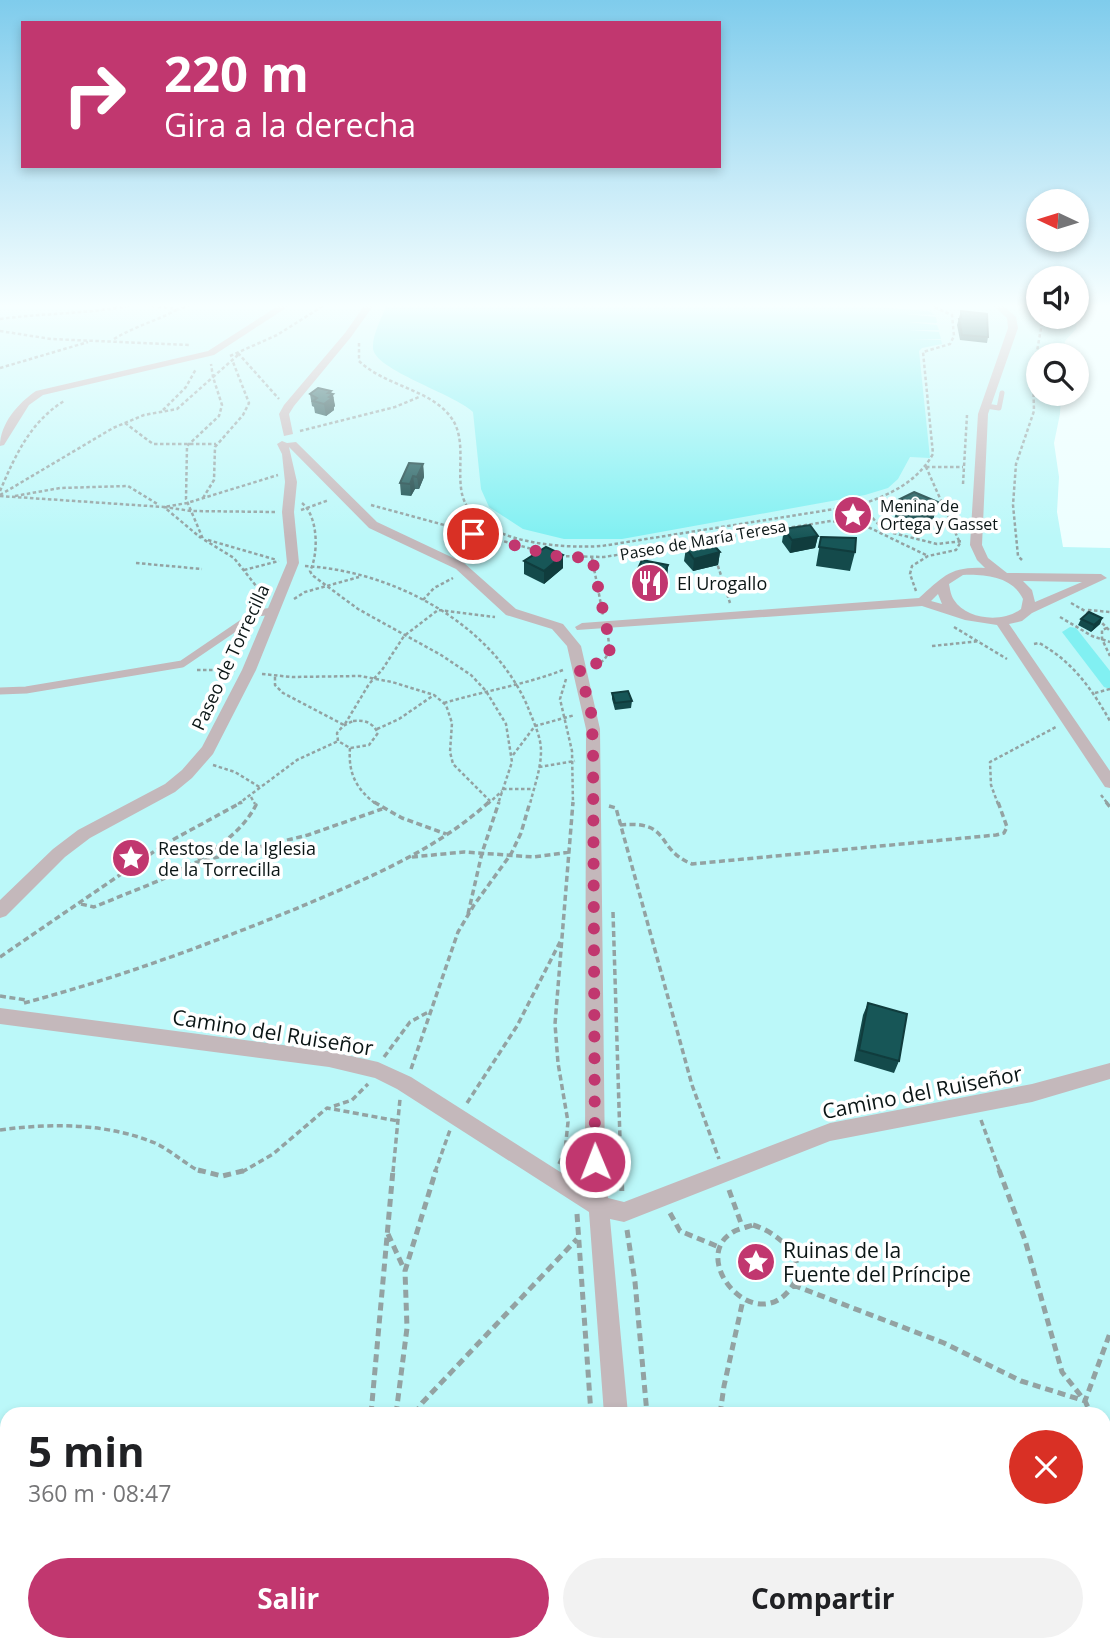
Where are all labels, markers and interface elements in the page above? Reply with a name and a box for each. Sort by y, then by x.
text: 220 m [164,40,309,106]
icon: right [49,49,140,140]
text: Gira a la derecha [164,103,416,146]
north arrow [1026,189,1088,252]
map controls [1026,189,1089,406]
button: sound [1026,266,1089,329]
button: search [1026,343,1089,406]
place icon: Menina de Ortega y Gasset [832,494,874,536]
place label: Menina de Ortega y Gasset [880,495,998,535]
pin [443,504,503,564]
icon: arrive [454,515,492,553]
street label: Paseo de María Teresa [618,515,788,565]
restaurant icon: El Urogallo [629,562,671,604]
place label: El Urogallo [677,571,767,595]
street label: Paseo de Torrecilla [186,580,274,734]
place label: Restos de la Iglesia de la Torrecilla [158,836,316,881]
place icon: Restos de la Iglesia de la Torrecilla [110,837,152,879]
street label: Camino del Ruiseñor [171,1002,376,1062]
street label: Camino del Ruiseñor [820,1059,1025,1125]
position arrow [558,1125,632,1199]
place label: Ruinas de la Fuente del Príncipe [783,1236,971,1288]
place icon: Ruinas de la Fuente del Príncipe [735,1241,777,1283]
text: 5 min [28,1422,145,1479]
button: close [1009,1430,1083,1504]
text: 360 m · 08:47 [28,1477,171,1509]
button: Salir [28,1558,549,1638]
button: Compartir [563,1558,1083,1638]

